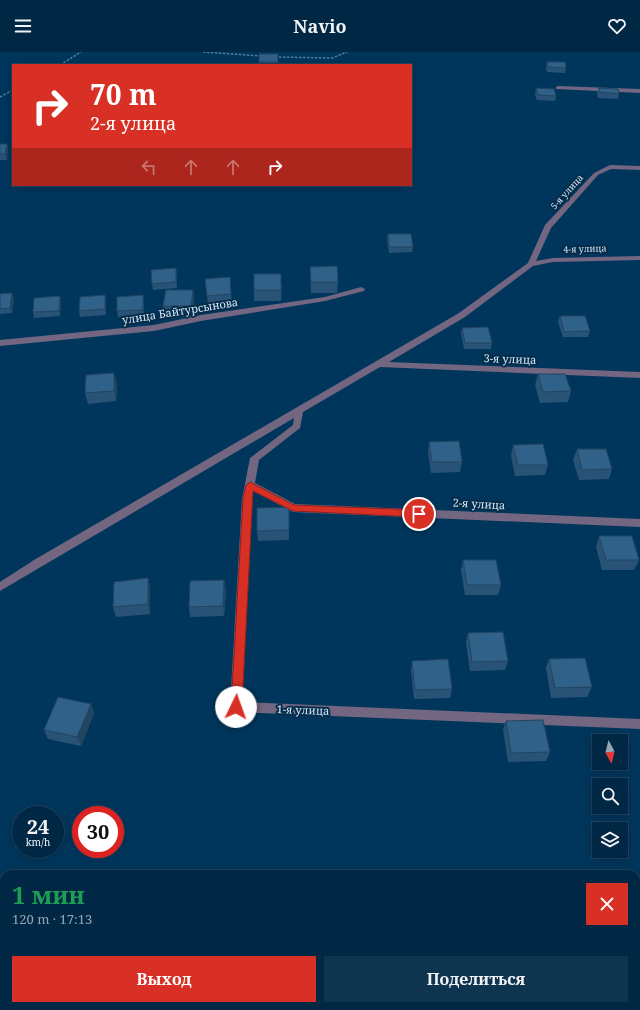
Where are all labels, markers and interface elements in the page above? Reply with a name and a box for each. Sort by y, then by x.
text: Navio [293,14,347,38]
icon: menu [12,15,34,37]
icon: heart [606,15,628,37]
text: 70 m [90,75,157,113]
icon: right [24,80,76,132]
text: 2-я улица [90,111,176,135]
icon: left [138,156,160,178]
icon: ahead [180,156,202,178]
icon: ahead [222,156,244,178]
icon: right [264,156,286,178]
street label: 5-я улица [547,171,586,212]
street label: 4-я улица [563,241,607,256]
street label: улица Байтурсынова [121,294,239,327]
street label: 3-я улица [483,350,537,367]
street label: 2-я улица [452,495,506,512]
pin [402,497,436,531]
icon: arrive [408,503,430,525]
position arrow [215,686,257,728]
street label: 1-я улица [276,701,330,718]
north arrow [592,734,628,770]
map controls [592,734,628,858]
button: search [592,778,628,814]
speed limit sign: 30 [72,806,124,858]
text: 24 [27,813,49,840]
button: layers [592,822,628,858]
text: km/h [26,835,50,849]
text: 1 мин [12,878,85,911]
button: close [586,883,628,925]
text: 120 m · 17:13 [12,910,92,928]
button: Выход [12,956,316,1002]
button: Поделиться [324,956,628,1002]

